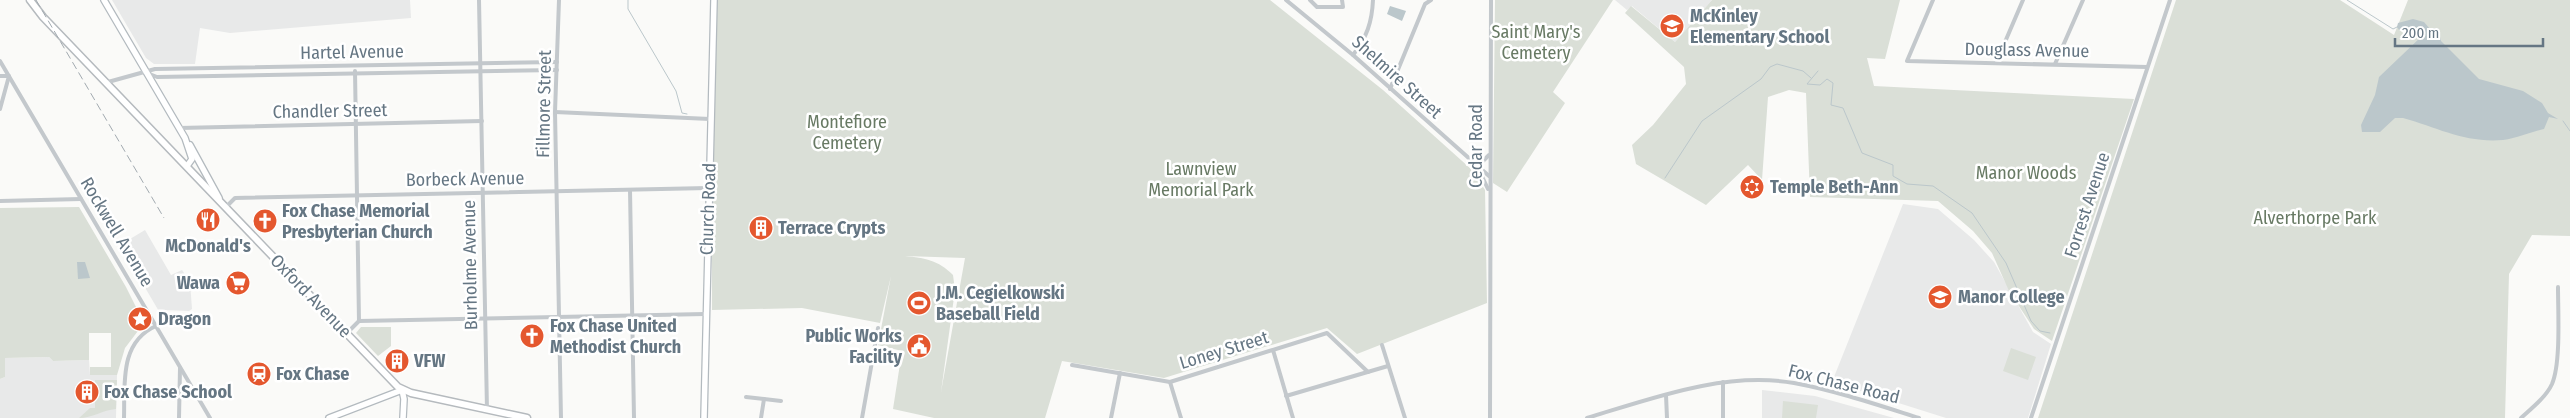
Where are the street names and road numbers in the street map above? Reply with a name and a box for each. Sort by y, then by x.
street label: Shelmire Street [1347,31,1447,123]
street label: Douglass Avenue [1964,38,2090,62]
street label: Hartel Avenue [300,40,404,64]
street label: Fillmore Street [532,50,556,158]
street label: Chandler Street [272,99,388,123]
street label: Cedar Road [1465,104,1487,188]
street label: Forrest Avenue [2060,149,2114,261]
street label: Church Road [695,162,721,256]
street label: Borbeck Avenue [406,167,525,191]
street label: Rockwell Avenue [76,173,158,291]
street label: Burholme Avenue [458,200,482,330]
street label: Oxford Avenue [266,250,356,342]
street label: Loney Street [1177,326,1271,374]
street label: Fox Chase Road [1786,360,1902,408]

